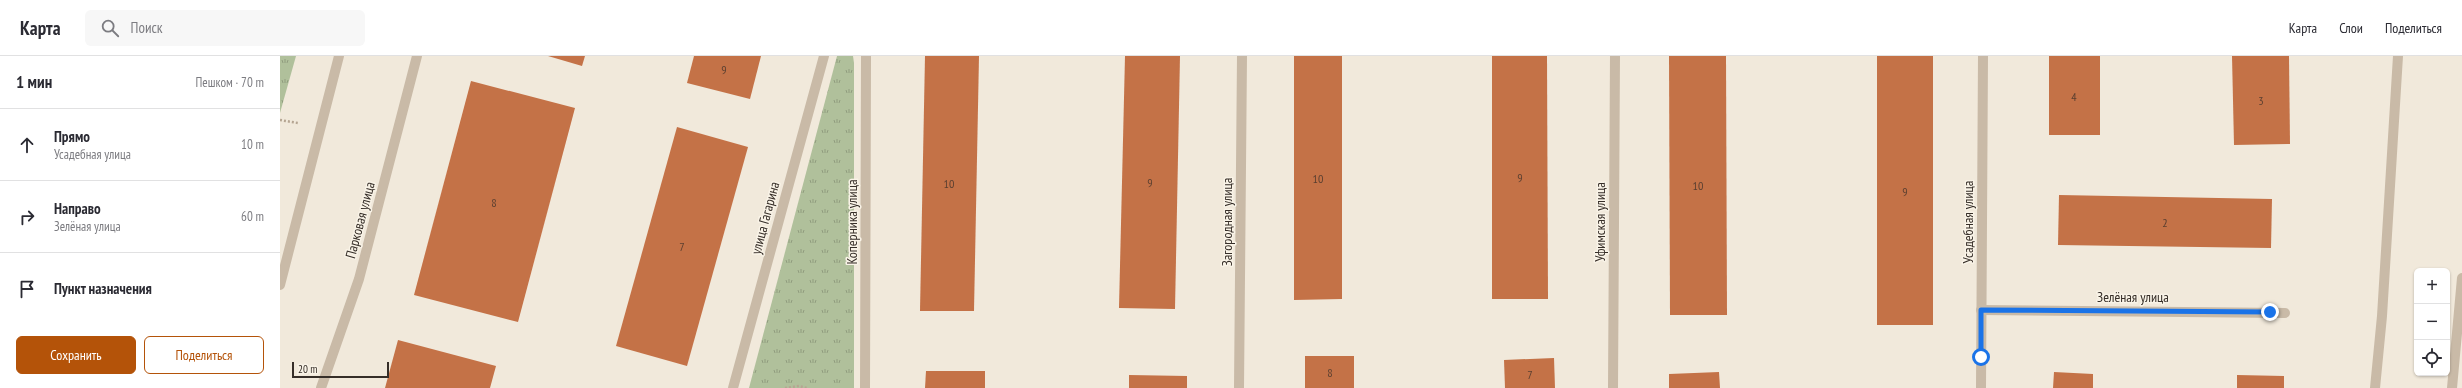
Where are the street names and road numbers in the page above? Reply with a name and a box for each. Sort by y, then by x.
street label: Загородная улица [1218,178,1236,266]
street label: Коперника улица [843,179,861,265]
street label: Парковая улица [341,180,379,260]
street label: улица Гагарина [747,180,783,256]
street label: Усадебная улица [1959,181,1977,263]
street label: Уфимская улица [1591,182,1609,262]
street label: Зелёная улица [2097,288,2169,306]

